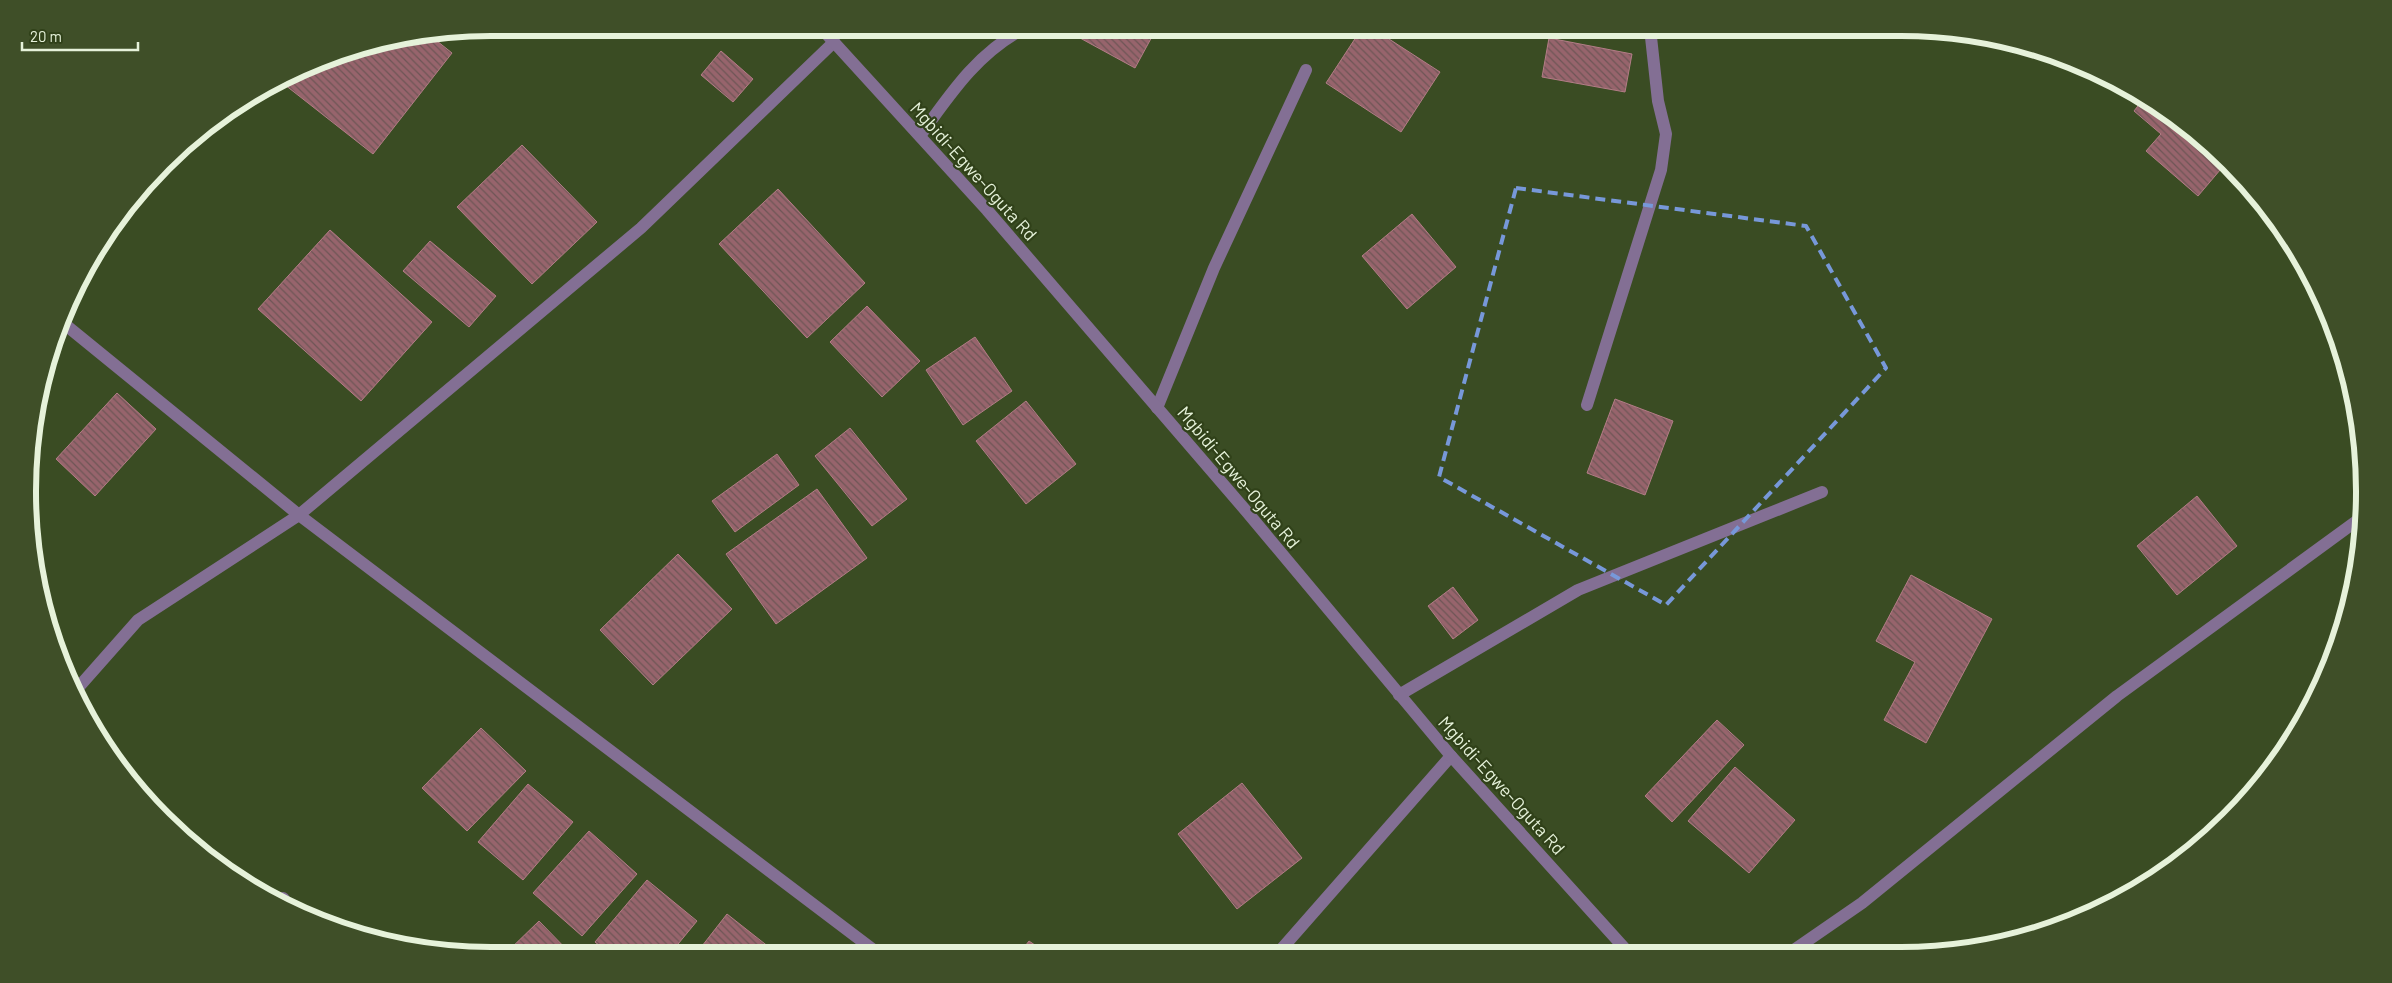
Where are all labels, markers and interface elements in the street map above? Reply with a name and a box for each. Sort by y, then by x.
scale bar [22,20,139,52]
text: 20 m [30,27,62,45]
street label: Mgbidi-Egwe-Oguta Rd [906,97,1042,245]
street label: Mgbidi-Egwe-Oguta Rd [1173,401,1305,553]
street label: Mgbidi-Egwe-Oguta Rd [1434,711,1570,859]

